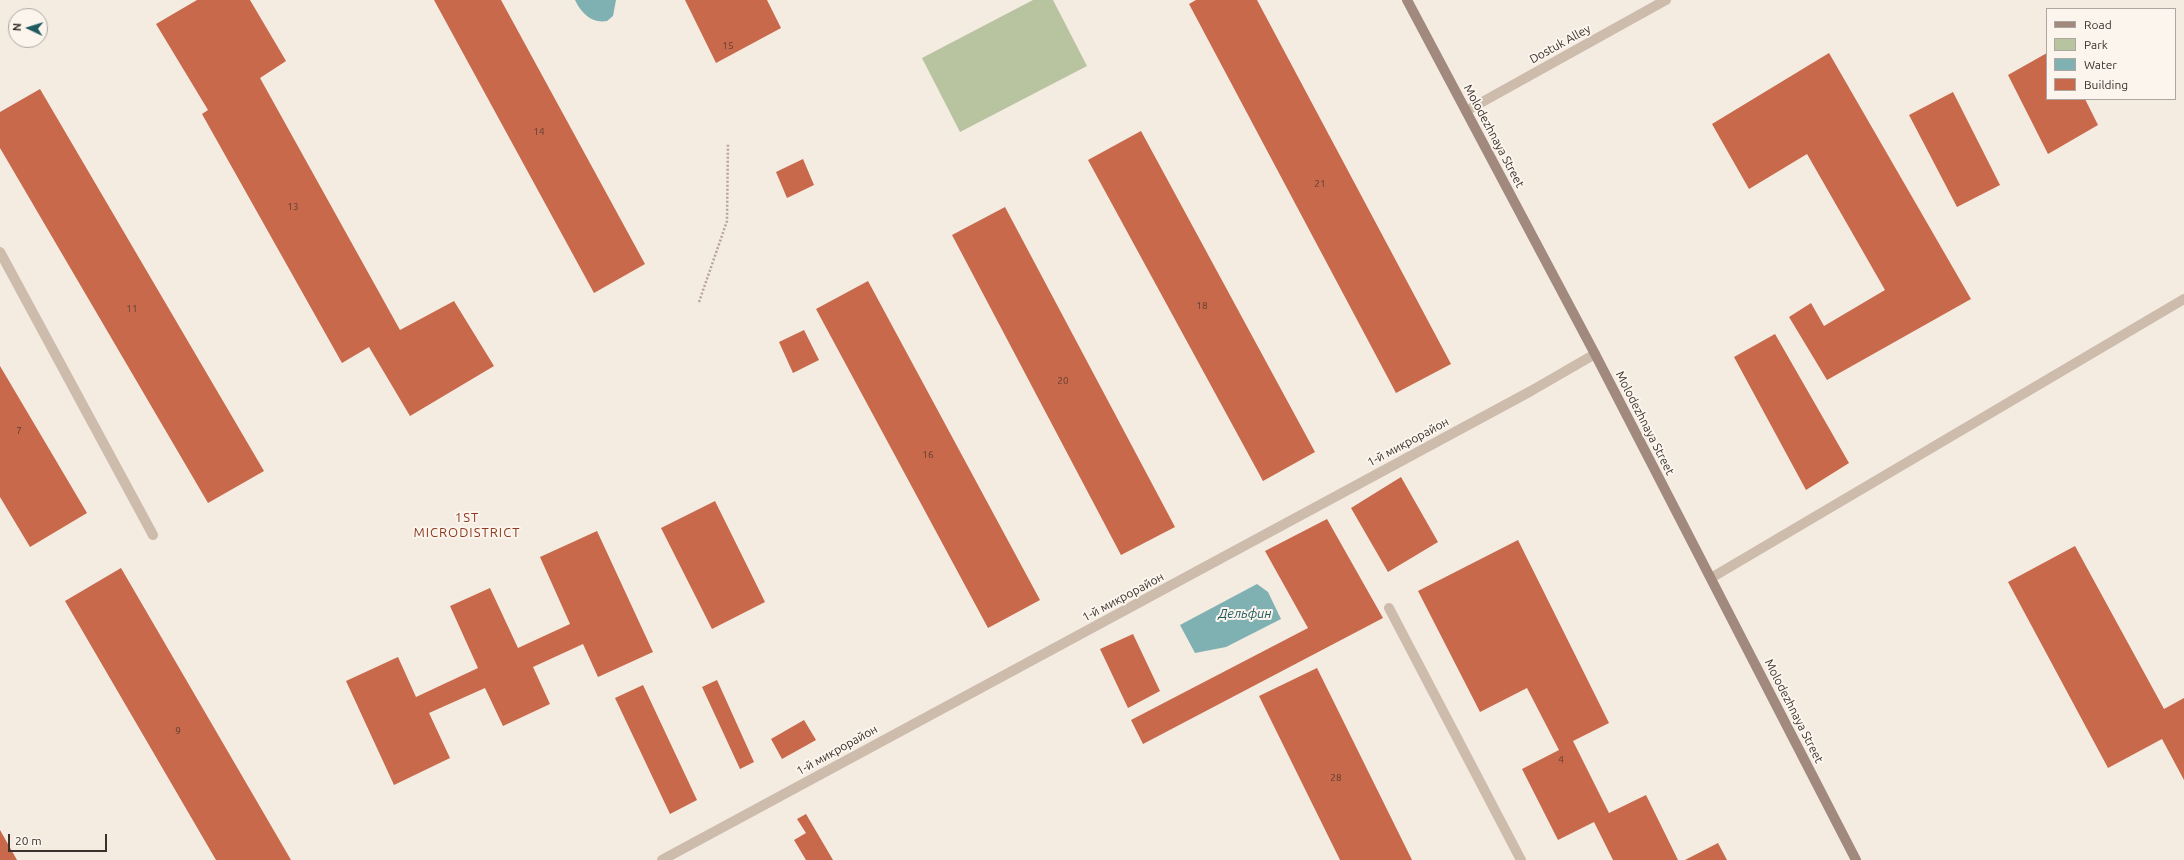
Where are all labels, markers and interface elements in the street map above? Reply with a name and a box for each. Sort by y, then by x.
north arrow [8,8,48,48]
legend [2046,8,2176,100]
text: Road [2084,18,2112,31]
street label: Dostuk Alley [1527,21,1593,67]
text: N [11,23,23,32]
text: Park [2084,38,2108,51]
house number: 15 [722,40,734,52]
text: Water [2084,58,2117,71]
text: Building [2084,78,2128,91]
street label: Molodezhnaya Street [1461,82,1527,190]
house number: 14 [533,126,545,138]
house number: 21 [1314,178,1326,190]
house number: 13 [287,201,299,213]
house number: 18 [1196,300,1208,312]
house number: 11 [126,303,138,315]
street label: Molodezhnaya Street [1613,369,1677,477]
house number: 20 [1057,375,1069,387]
street label: 1-й микрорайон [1365,414,1451,470]
house number: 7 [16,425,22,437]
house number: 16 [922,449,934,461]
district label: 1ST MICRODISTRICT [413,510,521,541]
street label: 1-й микрорайон [1080,569,1166,625]
water label: Дельфин [1219,606,1271,622]
street label: Molodezhnaya Street [1762,657,1826,765]
street label: 1-й микрорайон [794,722,880,778]
house number: 9 [175,725,181,737]
house number: 4 [1558,754,1564,766]
house number: 28 [1330,772,1342,784]
scale bar [10,826,109,852]
text: 20 m [15,834,42,847]

